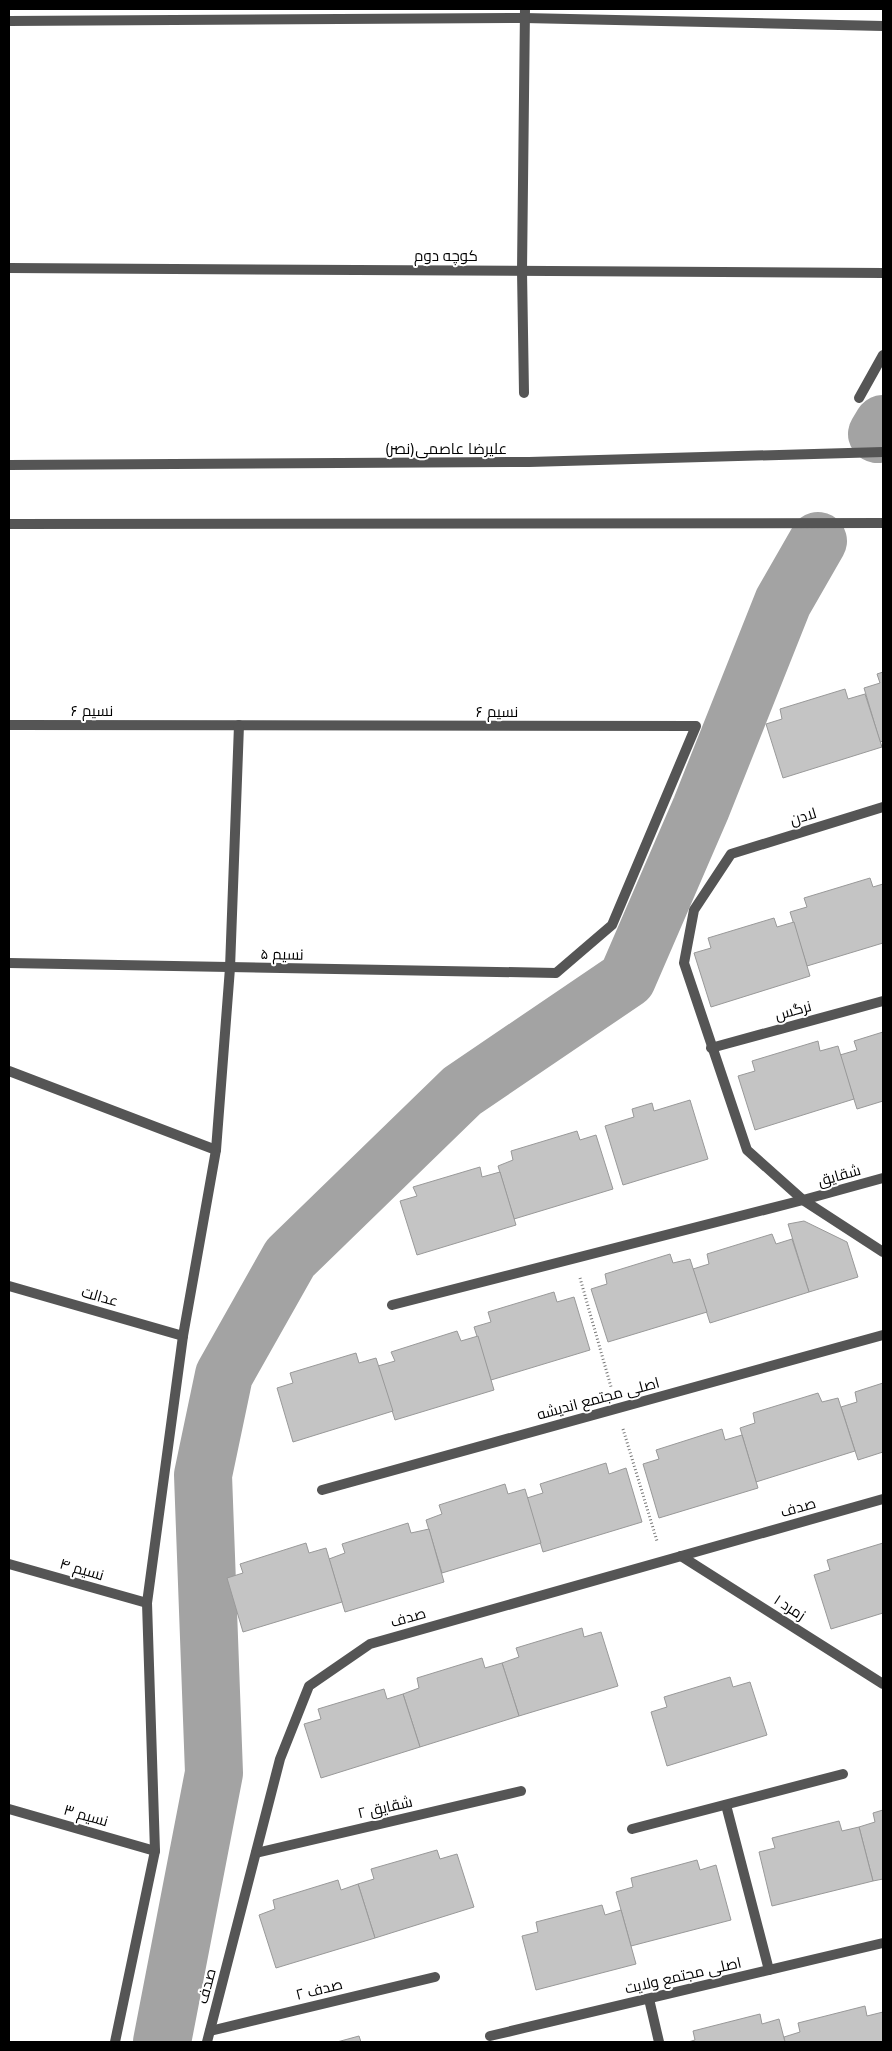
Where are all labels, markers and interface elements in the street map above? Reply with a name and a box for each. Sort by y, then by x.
street label: کوچه دوم [414,246,478,266]
street label: علیرضا عاصمی(نصر) [385,439,507,459]
street label: نسیم ۶ [71,701,113,721]
street label: نسیم ۶ [476,702,518,722]
street label: لادن [787,803,819,830]
street label: نسیم ۵ [260,944,304,965]
street label: نرگس [773,996,814,1025]
street label: شقایق [815,1160,863,1191]
street label: عدالت [79,1282,121,1310]
street label: اصلی مجتمع اندیشه [535,1372,662,1425]
street label: صدف [778,1493,818,1521]
street label: نسیم ۴ [57,1554,106,1585]
street label: زمرد ۱ [771,1590,809,1624]
street label: صدف [388,1603,428,1631]
street label: شقایق ۲ [356,1791,414,1823]
street label: نسیم ۳ [61,1800,110,1831]
street label: اصلی مجتمع ولایت [623,1952,743,2000]
street label: صدف [192,1966,220,2006]
street label: صدف ۲ [294,1974,344,2004]

